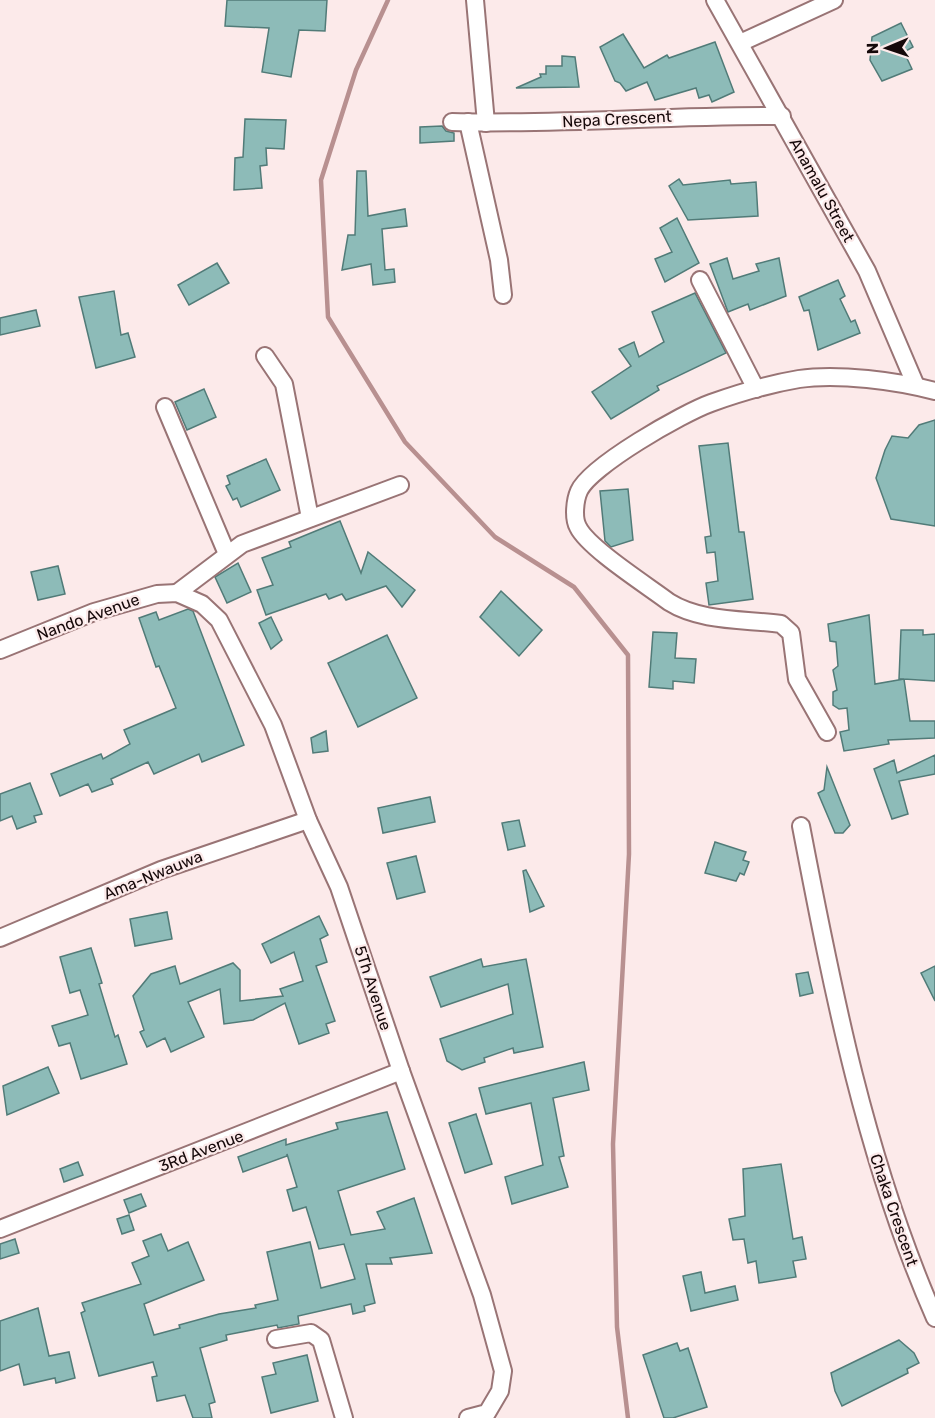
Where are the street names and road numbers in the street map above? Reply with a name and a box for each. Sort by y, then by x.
street label: Nepa Crescent [562,107,672,131]
street label: Anamalu Street [786,135,858,245]
street label: Nando Avenue [34,590,142,644]
street label: Ama-Nwauwa [101,847,205,903]
street label: 5Th Avenue [350,943,396,1033]
street label: 3Rd Avenue [156,1126,246,1176]
street label: Chaka Crescent [866,1151,922,1269]

